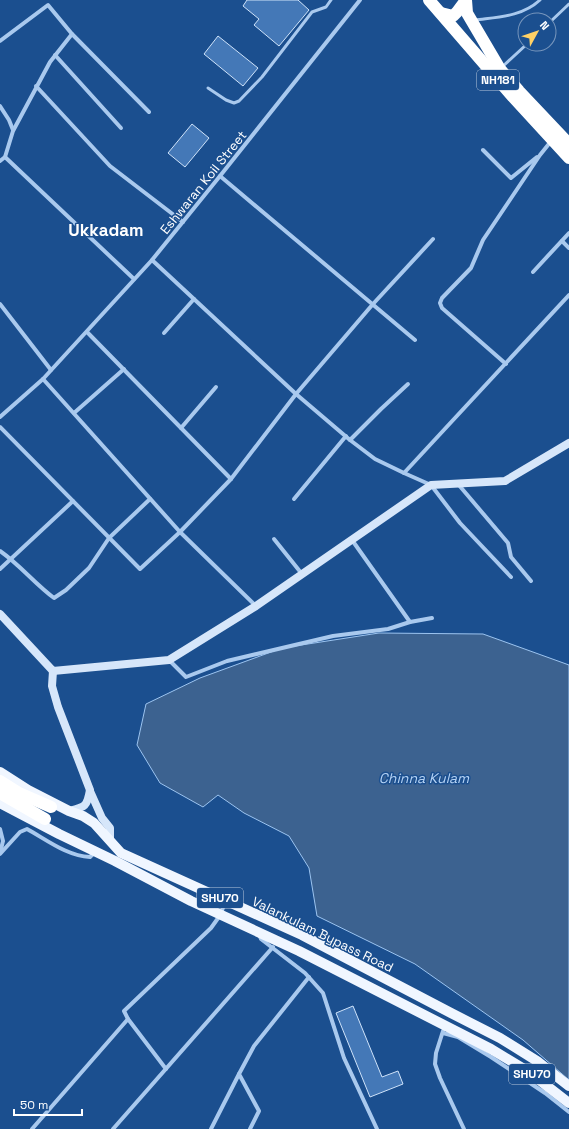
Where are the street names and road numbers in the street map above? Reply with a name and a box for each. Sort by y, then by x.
road number: NH181 [477,70,519,90]
street label: Eshwaran Koil Street [156,127,250,238]
road number: SHU70 [197,888,243,908]
street label: Valankulam Bypass Road [249,893,396,976]
road number: SHU70 [509,1064,555,1084]

